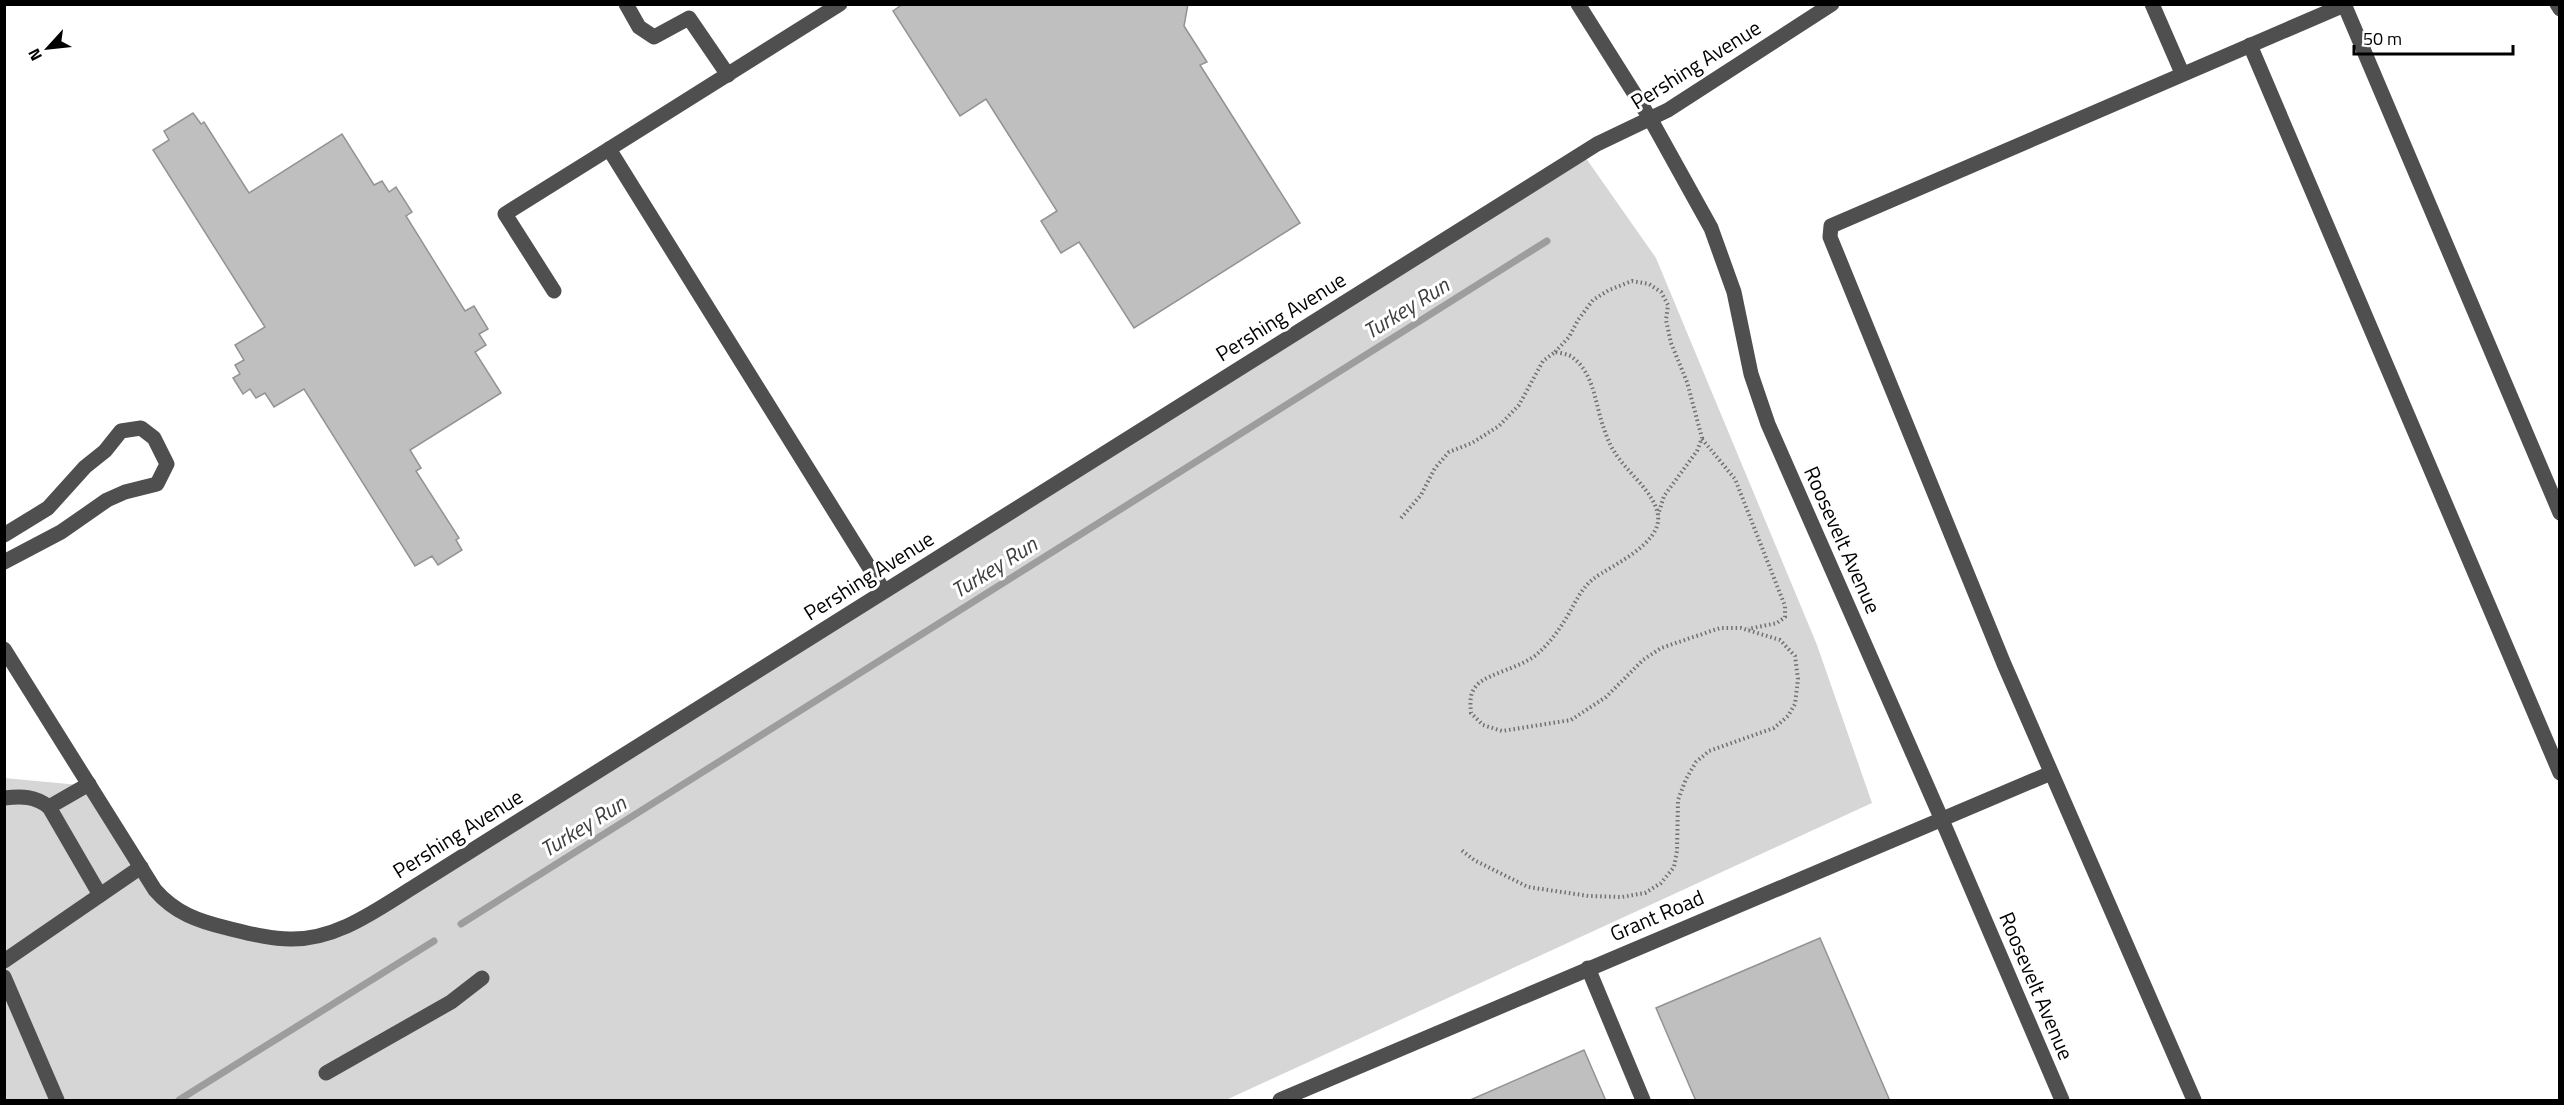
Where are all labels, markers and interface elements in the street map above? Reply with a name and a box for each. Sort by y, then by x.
street label: Pershing Avenue [1624,11,1767,117]
north arrow [18,18,78,78]
scale bar [2354,18,2513,56]
text: 50 m [2363,25,2402,52]
text: N [21,44,48,65]
street label: Pershing Avenue [1209,263,1352,369]
water label: Turkey Run [1357,268,1456,348]
street label: Roosevelt Avenue [1796,461,1890,618]
street label: Pershing Avenue [797,522,940,628]
water label: Turkey Run [945,527,1044,607]
street label: Pershing Avenue [386,780,529,886]
water label: Turkey Run [534,786,633,866]
street label: Grant Road [1605,881,1709,949]
street label: Roosevelt Avenue [1991,907,2083,1065]

